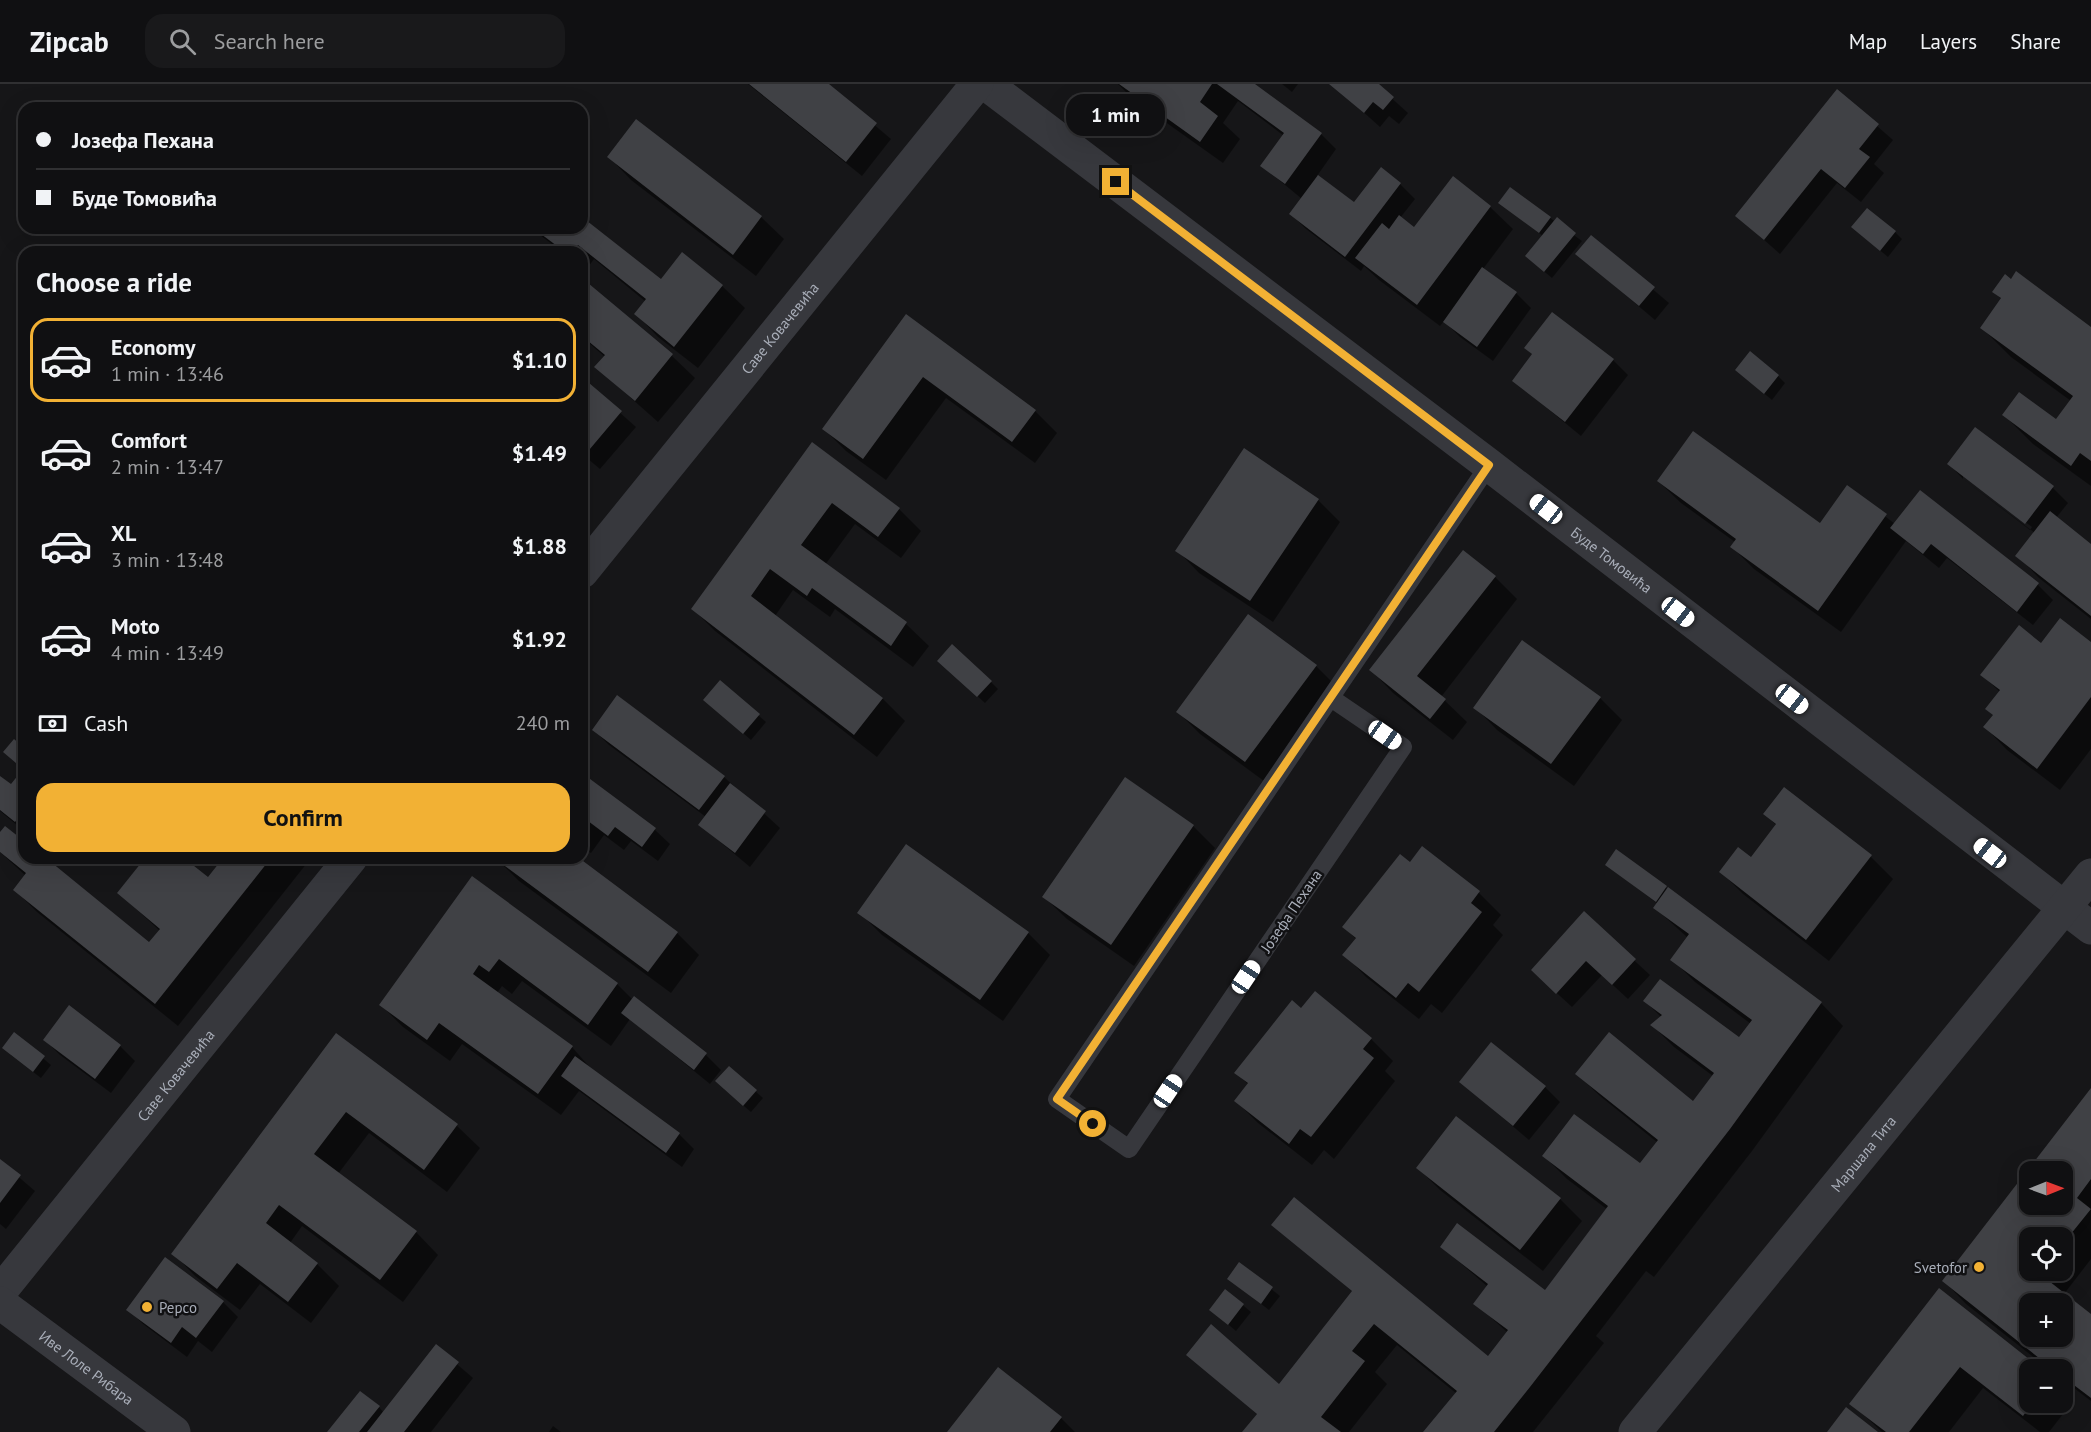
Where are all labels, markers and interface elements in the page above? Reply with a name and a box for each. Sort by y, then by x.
search box [145,14,565,68]
text: Zipcab [30,23,109,60]
icon: search [166,25,199,58]
text: Search here [214,27,325,55]
text: Map [1849,28,1887,55]
text: Layers [1920,28,1977,55]
text: Share [2010,28,2061,55]
callout: 1 min [1066,95,1166,137]
text: 1 min [1091,102,1140,128]
text: Јозефа Пехана [72,126,214,154]
route end [1102,168,1129,195]
text: Буде Томовића [72,184,217,212]
text: Choose a ride [36,265,192,299]
street label: Саве Ковачевића [737,278,822,378]
icon: car [39,333,93,387]
text: Economy [111,333,195,361]
text: $1.10 [512,346,567,374]
text: 1 min · 13:46 [111,361,224,387]
icon: car [39,426,93,480]
text: Comfort [111,426,187,454]
text: $1.49 [512,439,567,467]
text: 2 min · 13:47 [111,454,224,480]
car [1526,491,1566,527]
icon: car [39,519,93,573]
text: XL [111,519,136,547]
street label: Буде Томовића [1567,522,1656,597]
text: $1.88 [512,532,567,560]
text: 3 min · 13:48 [111,547,224,573]
car [1658,594,1698,630]
icon: car [39,612,93,666]
text: Moto [111,612,160,640]
text: $1.92 [512,625,567,653]
text: 4 min · 13:49 [111,640,224,666]
car [1772,681,1812,717]
icon: cash [36,707,69,740]
text: Cash [84,709,128,737]
text: 240 m [516,710,570,736]
car [1365,717,1405,753]
button: Confirm [36,783,570,852]
car [1970,835,2010,871]
street label: Јозефа Пехана [1256,866,1326,957]
car [1228,957,1264,997]
street label: Саве Ковачевића [133,1025,218,1125]
car [1150,1071,1186,1111]
route start [1079,1110,1106,1137]
street label: Маршала Тита [1826,1112,1900,1195]
north arrow [2019,1161,2073,1215]
map controls [2019,1161,2073,1413]
button: locate [2019,1227,2073,1281]
place label: Svetofor [1914,1258,1967,1277]
marker: Svetofor [1972,1260,1986,1274]
button: + [2019,1293,2073,1347]
place label: Pepco [159,1298,197,1317]
marker: Pepco [140,1300,154,1314]
street label: Иве Лоле Рибара [36,1326,138,1409]
button: − [2019,1359,2073,1413]

